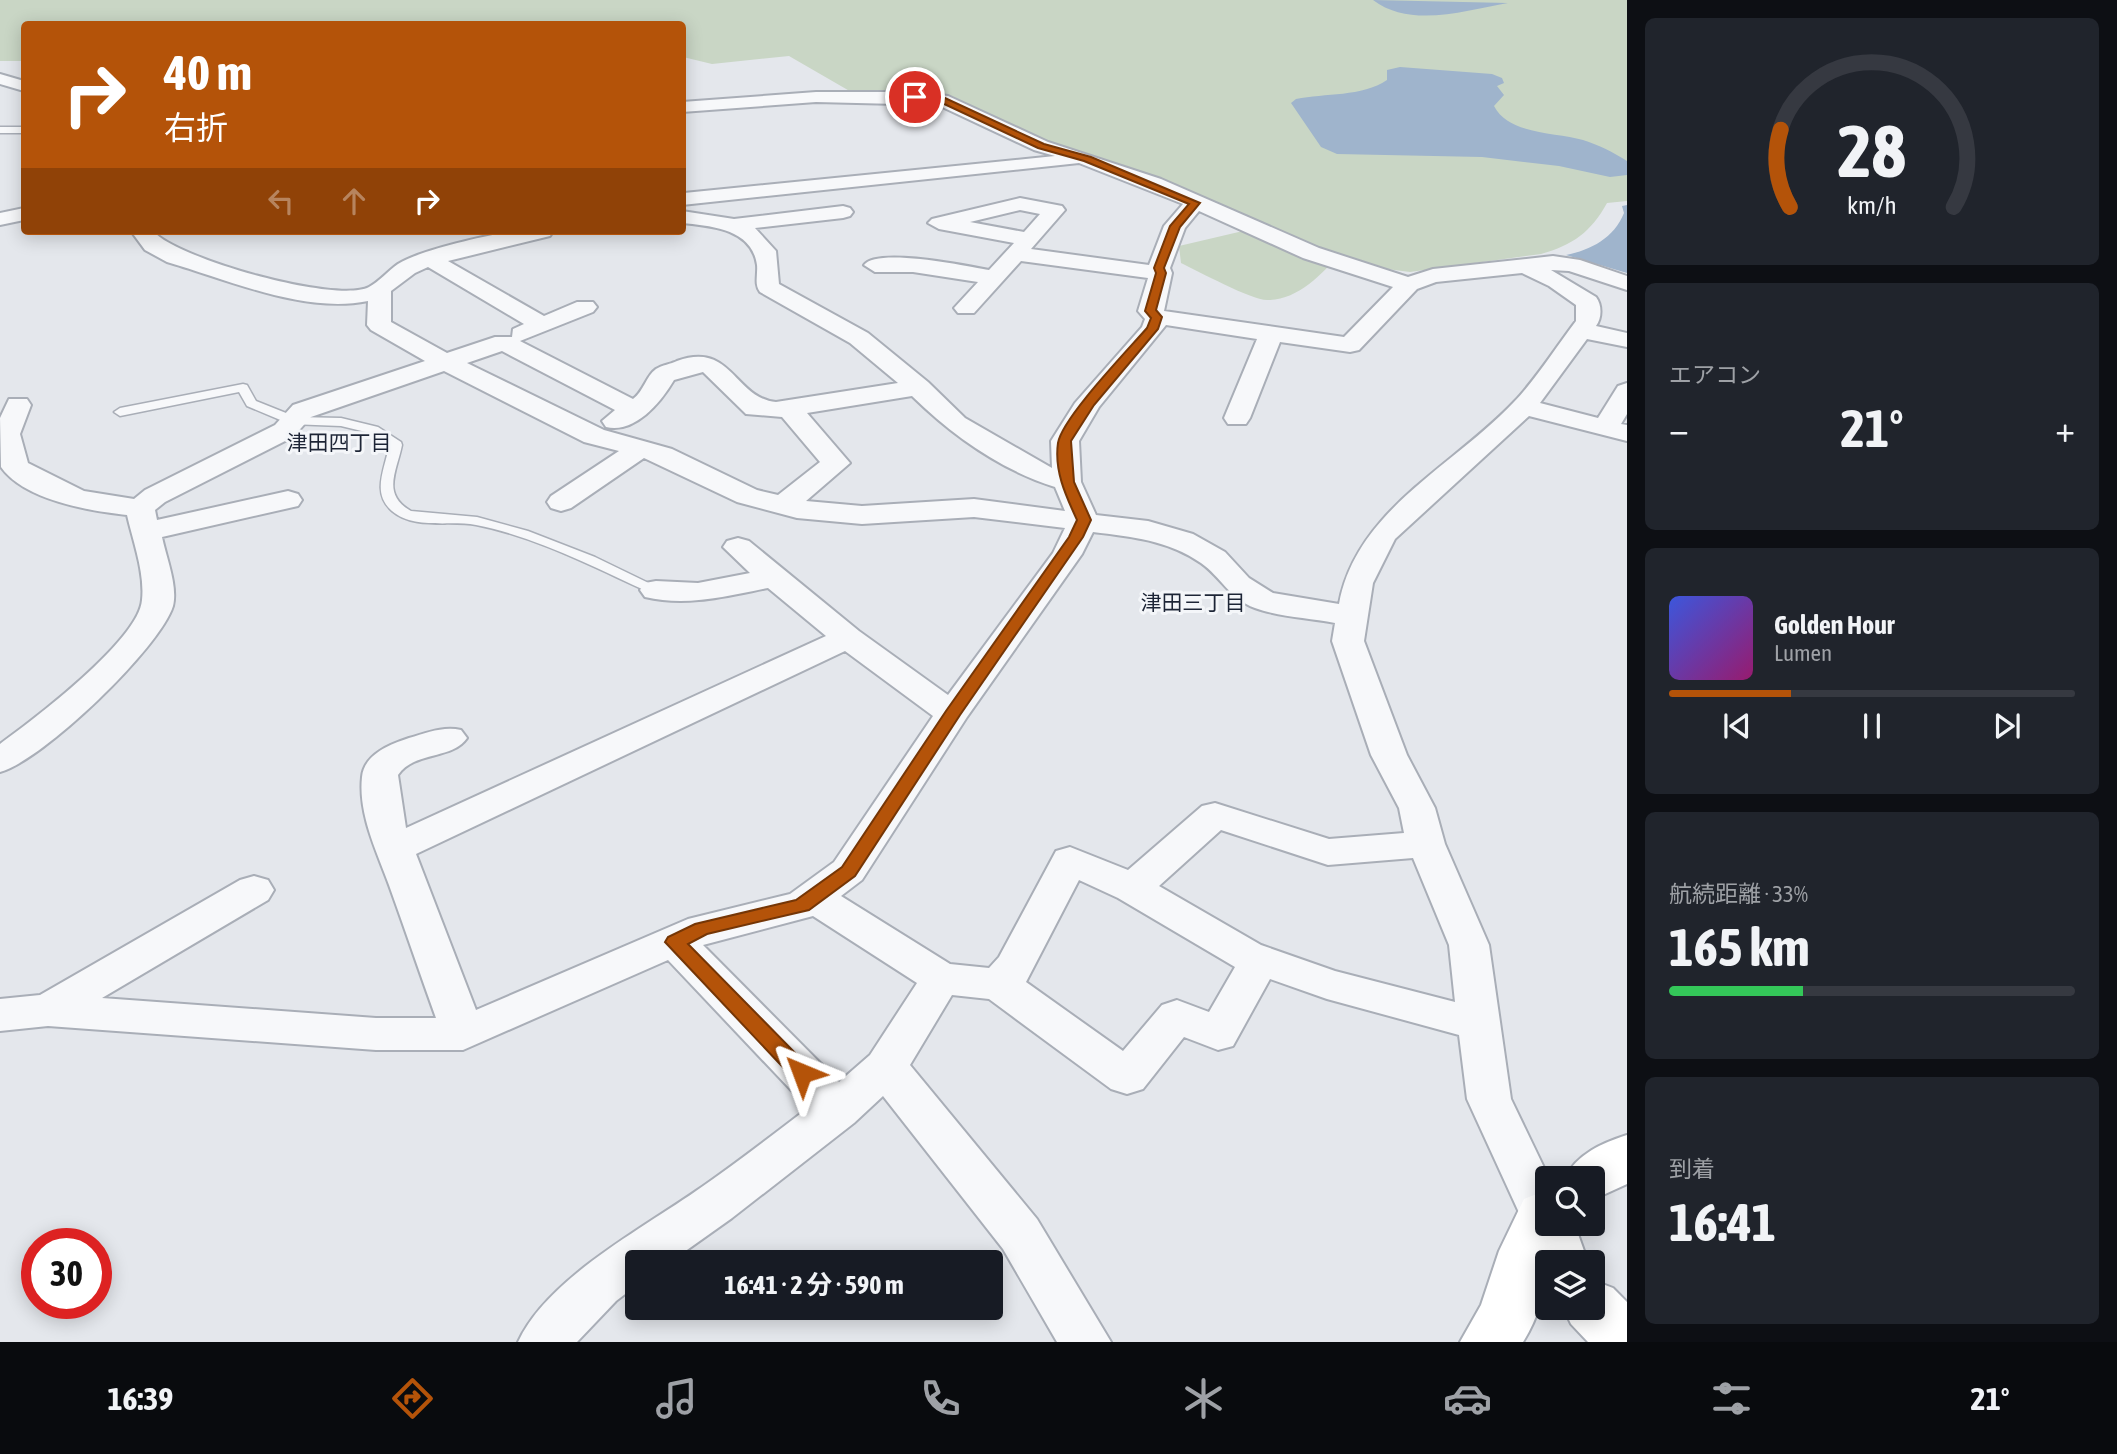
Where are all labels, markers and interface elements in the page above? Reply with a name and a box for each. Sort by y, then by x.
text: 40 m [164,44,252,100]
icon: right [49,49,140,140]
pin [885,67,945,127]
icon: arrive [896,78,934,116]
text: 右折 [164,109,228,146]
text: 28 [1838,110,1906,193]
icon: left [262,182,300,220]
icon: ahead [335,182,373,220]
icon: right [408,182,446,220]
text: km/h [1847,191,1897,219]
text: エアコン [1669,362,1761,388]
text: 21° [1840,398,1904,458]
text: − [1669,407,1689,450]
text: + [2055,407,2075,450]
district label: 津田四丁目 [287,430,392,454]
district label: 津田三丁目 [1141,590,1246,614]
text: Golden Hour [1774,610,1894,640]
text: Lumen [1774,640,1832,666]
icon: previous [1718,707,1756,745]
icon: pause [1853,707,1891,745]
icon: next [1988,707,2026,745]
text: 航続距離 · 33% [1669,881,1808,907]
text: 165 km [1669,917,1810,977]
position arrow [765,1036,839,1110]
text: 到着 [1669,1156,1715,1182]
map controls [1535,1166,1605,1320]
button: search [1535,1166,1605,1236]
text: 16:41 [1669,1192,1776,1252]
speed limit sign: 30 [21,1228,112,1319]
button: layers [1535,1250,1605,1320]
text: 16:41 · 2 分 · 590 m [724,1270,904,1300]
icon: directions [388,1374,437,1423]
icon: music [652,1374,701,1423]
icon: phone [916,1374,965,1423]
icon: climate [1179,1374,1228,1423]
icon: car [1443,1374,1492,1423]
icon: filters [1707,1374,1756,1423]
text: 16:39 [107,1380,173,1417]
text: 21° [1971,1380,2010,1417]

